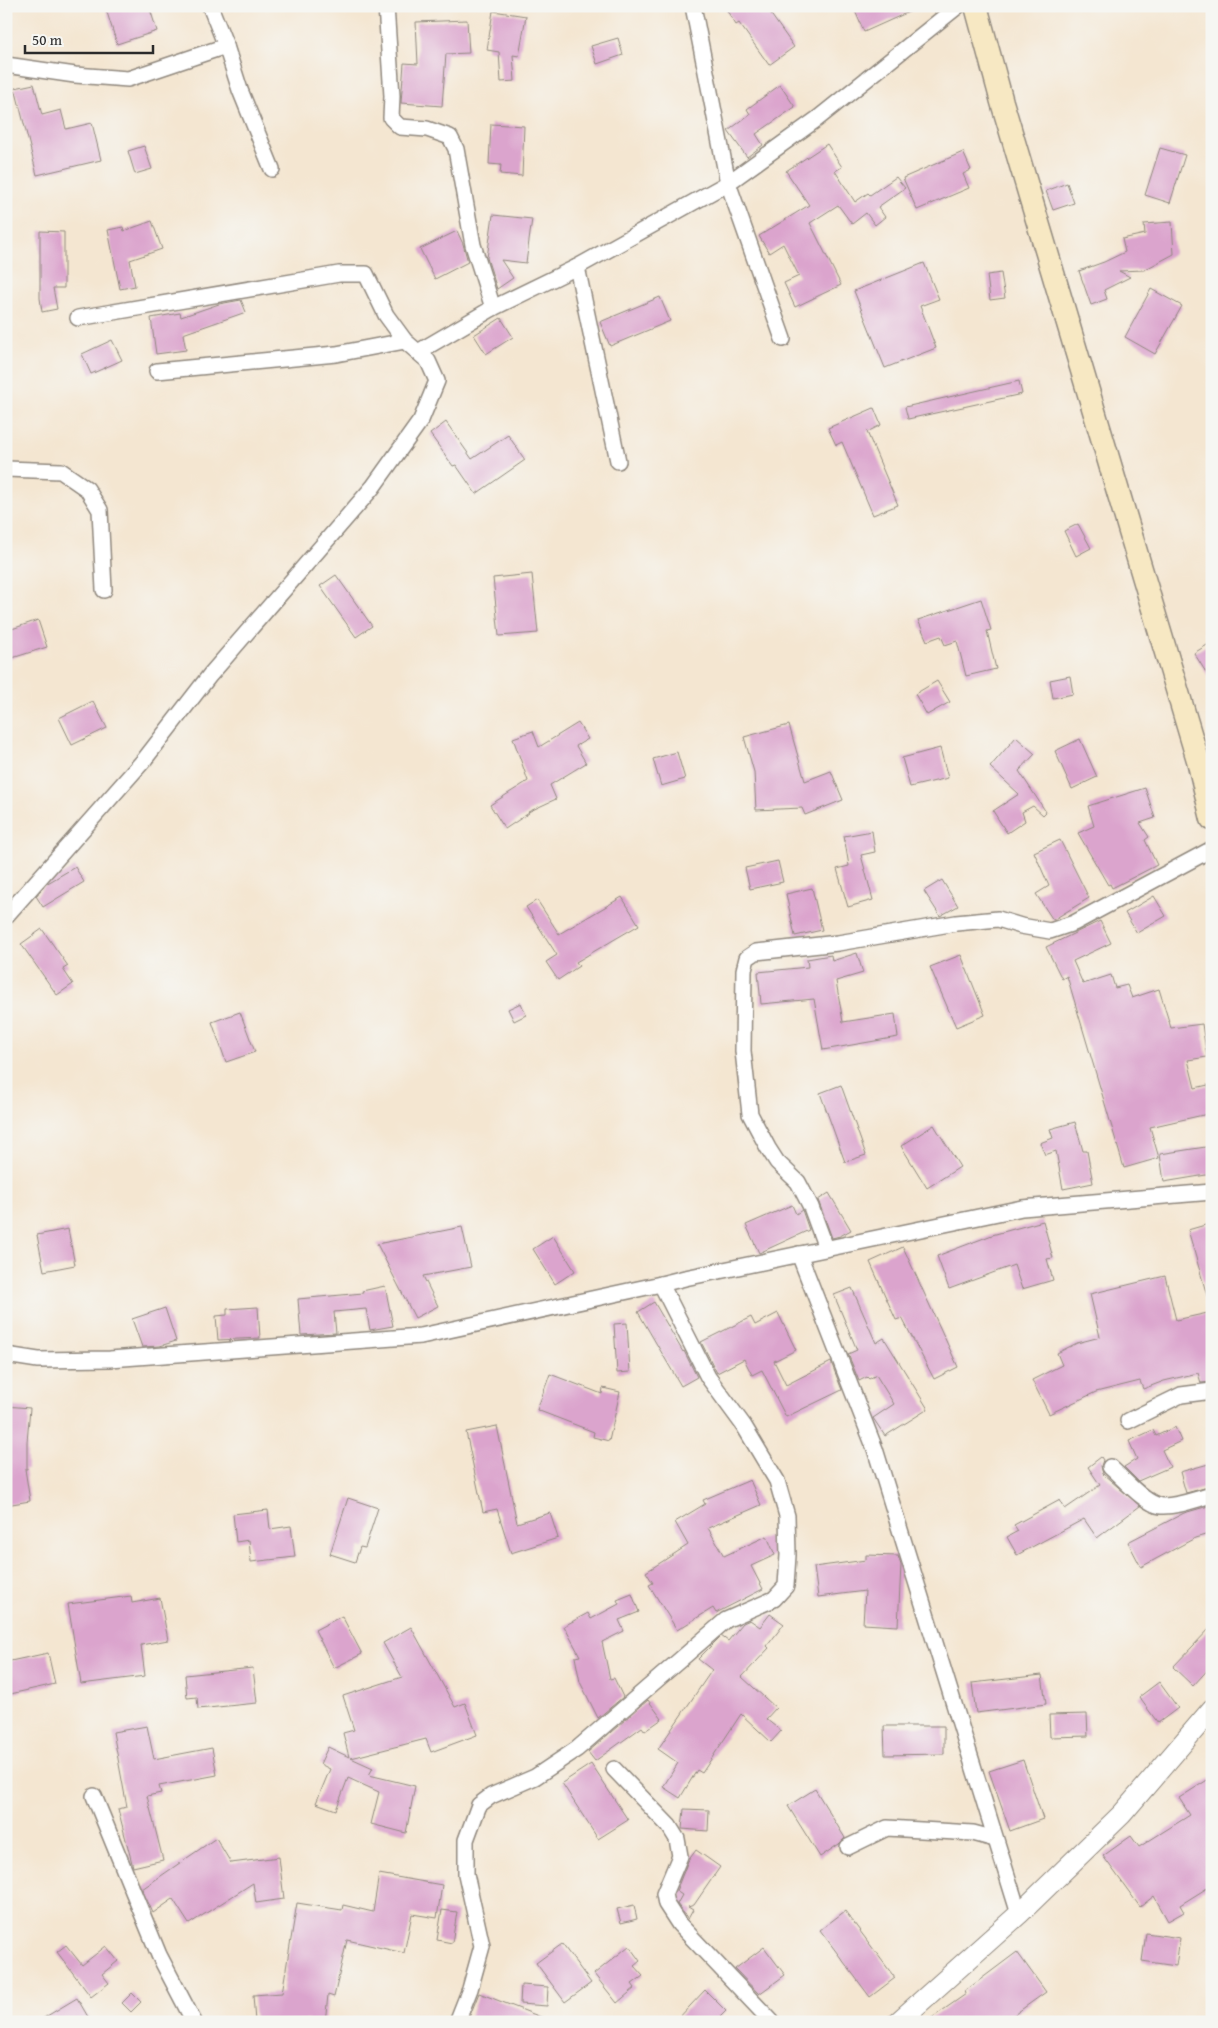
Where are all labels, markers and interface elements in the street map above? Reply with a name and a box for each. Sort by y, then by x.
scale bar [25,22,152,54]
text: 50 m [32,29,63,50]

